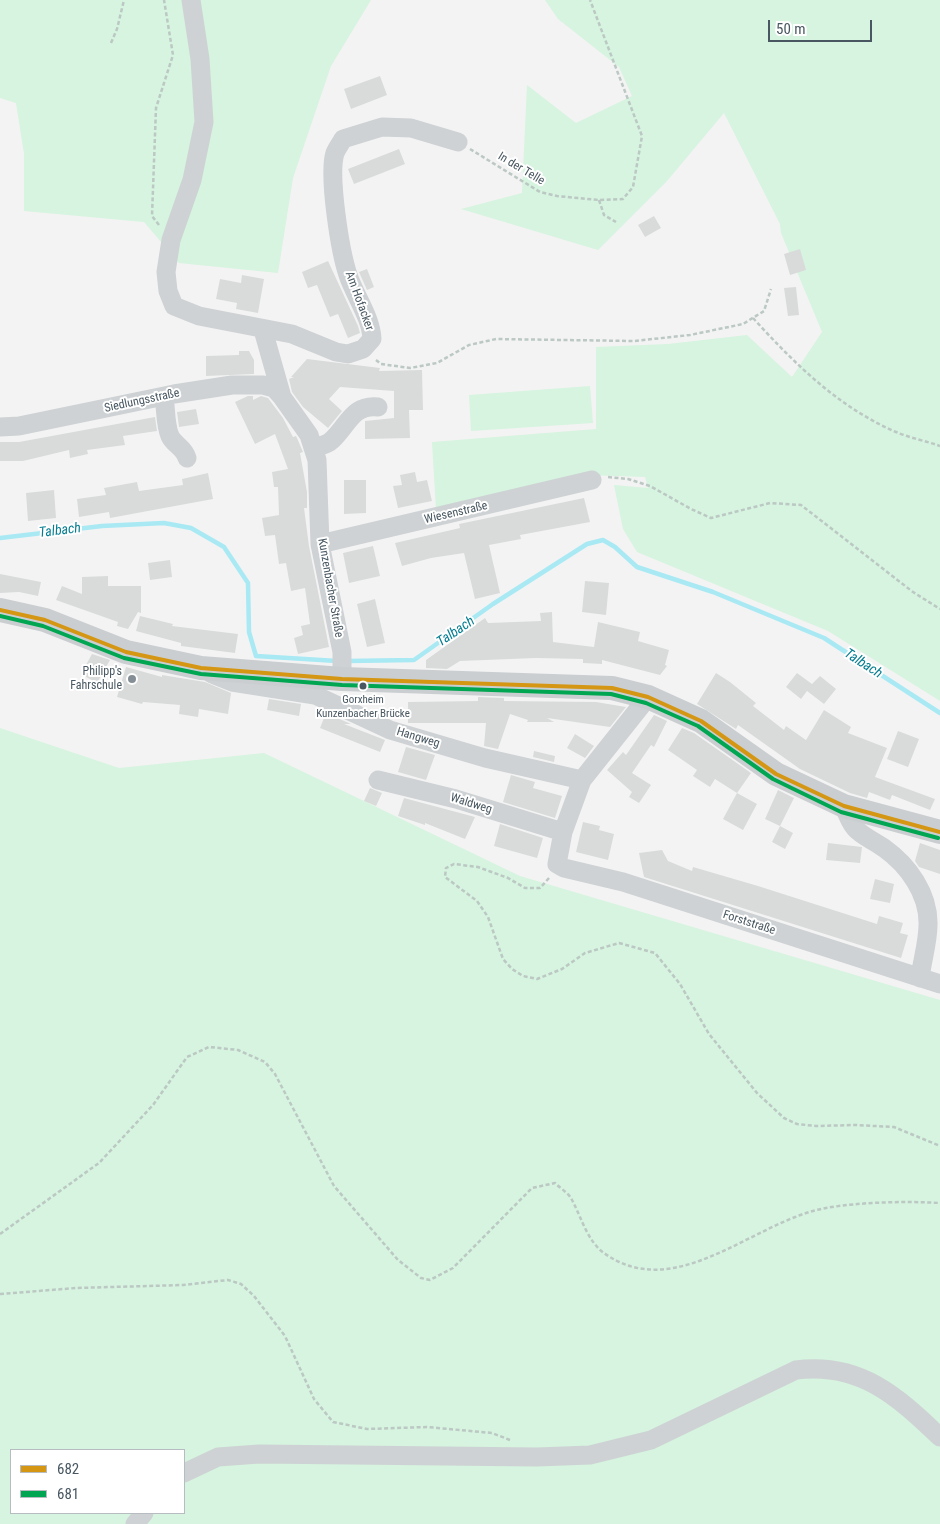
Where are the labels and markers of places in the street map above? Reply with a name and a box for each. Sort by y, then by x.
place label: Philipp's Fahrschule [70,665,122,693]
marker: Philipp's Fahrschule [126,673,138,685]
marker: Gorxheim Kunzenbacher Brücke [358,681,368,691]
place label: Gorxheim Kunzenbacher Brücke [316,693,410,719]

